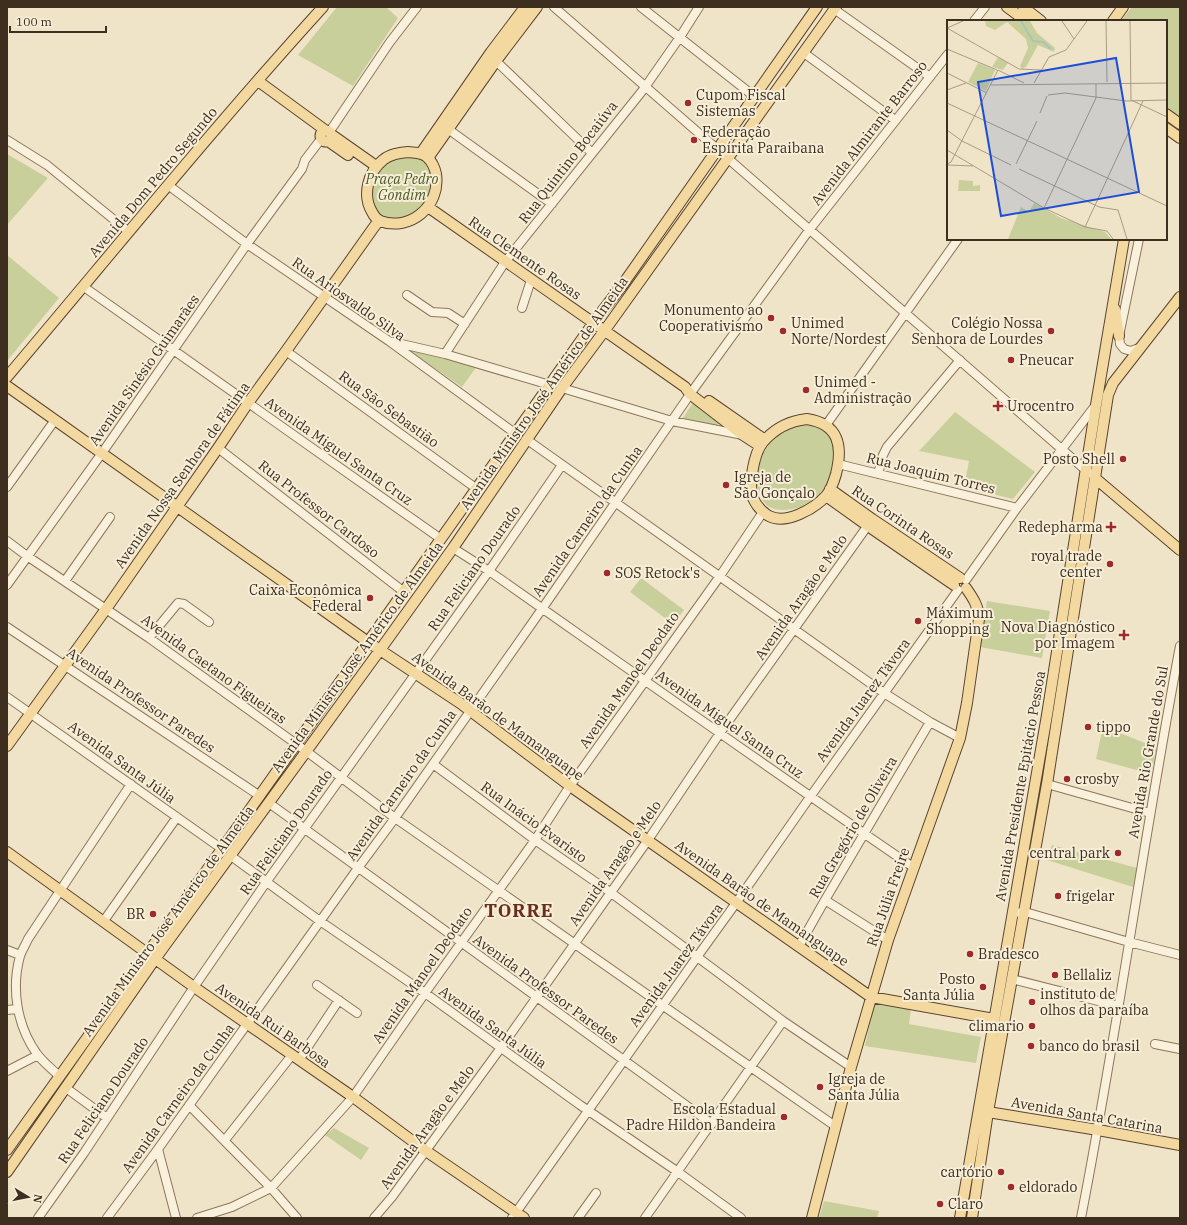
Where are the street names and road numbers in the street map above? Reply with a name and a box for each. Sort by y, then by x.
street label: Avenida Almirante Barroso [807,57,931,209]
street label: Rua Quintino Bocaiúva [515,97,622,227]
street label: Avenida Dom Pedro Segundo [85,103,221,261]
street label: Rua Clemente Rosas [465,212,585,304]
street label: Rua Ariosvaldo Silva [289,253,409,345]
street label: Avenida Ministro José Américo de Almeida [456,272,632,513]
street label: Avenida Sinésio Guimarães [85,291,203,449]
street label: Rua São Sebastião [335,367,443,451]
street label: Avenida Nossa Senhora de Fátima [110,378,254,572]
street label: Avenida Miguel Santa Cruz [262,393,416,509]
street label: Avenida Carneiro da Cunha [528,442,646,600]
street label: Rua Joaquim Torres [865,448,997,498]
street label: Rua Professor Cardoso [255,456,383,562]
street label: Rua Corinta Rosas [848,481,958,563]
street label: Rua Feliciano Dourado [424,502,524,634]
street label: Avenida Aragão e Melo [751,531,851,663]
street label: Avenida Ministro José Américo de Almeida [267,538,447,776]
street label: Avenida Manoel Deodato [575,608,683,752]
street label: Avenida Caetano Figueiras [138,610,290,728]
street label: Avenida Juarez Távora [812,634,914,765]
street label: Avenida Professor Paredes [63,643,219,757]
street label: Avenida Barão de Mamanguape [409,648,587,784]
street label: Avenida Rio Grande do Sul [1124,664,1172,840]
street label: Avenida Miguel Santa Cruz [653,666,807,782]
street label: Avenida Presidente Epitácio Pessoa [991,669,1049,903]
street label: Avenida Carneiro da Cunha [342,706,460,864]
street label: Avenida Santa Júlia [65,717,180,807]
street label: Rua Gregório de Oliveira [805,753,901,901]
street label: Rua Feliciano Dourado [236,766,336,898]
street label: Rua Inácio Evaristo [477,777,591,867]
street label: Avenida Aragão e Melo [565,797,665,929]
street label: Avenida Ministro José Américo de Almeida [78,802,258,1040]
street label: Avenida Barão de Mamanguape [672,836,852,970]
street label: Rua Júlia Freire [863,845,913,949]
street label: Avenida Juarez Távora [625,899,727,1030]
street label: Avenida Manoel Deodato [368,903,476,1047]
street label: Avenida Professor Paredes [470,930,622,1048]
street label: Avenida Rui Barbosa [212,978,334,1072]
street label: Avenida Santa Júlia [436,982,551,1072]
street label: Avenida Carneiro da Cunha [118,1019,238,1176]
street label: Rua Feliciano Dourado [54,1033,152,1167]
street label: Avenida Aragão e Melo [376,1061,478,1193]
street label: Avenida Santa Catarina [1010,1093,1165,1137]

